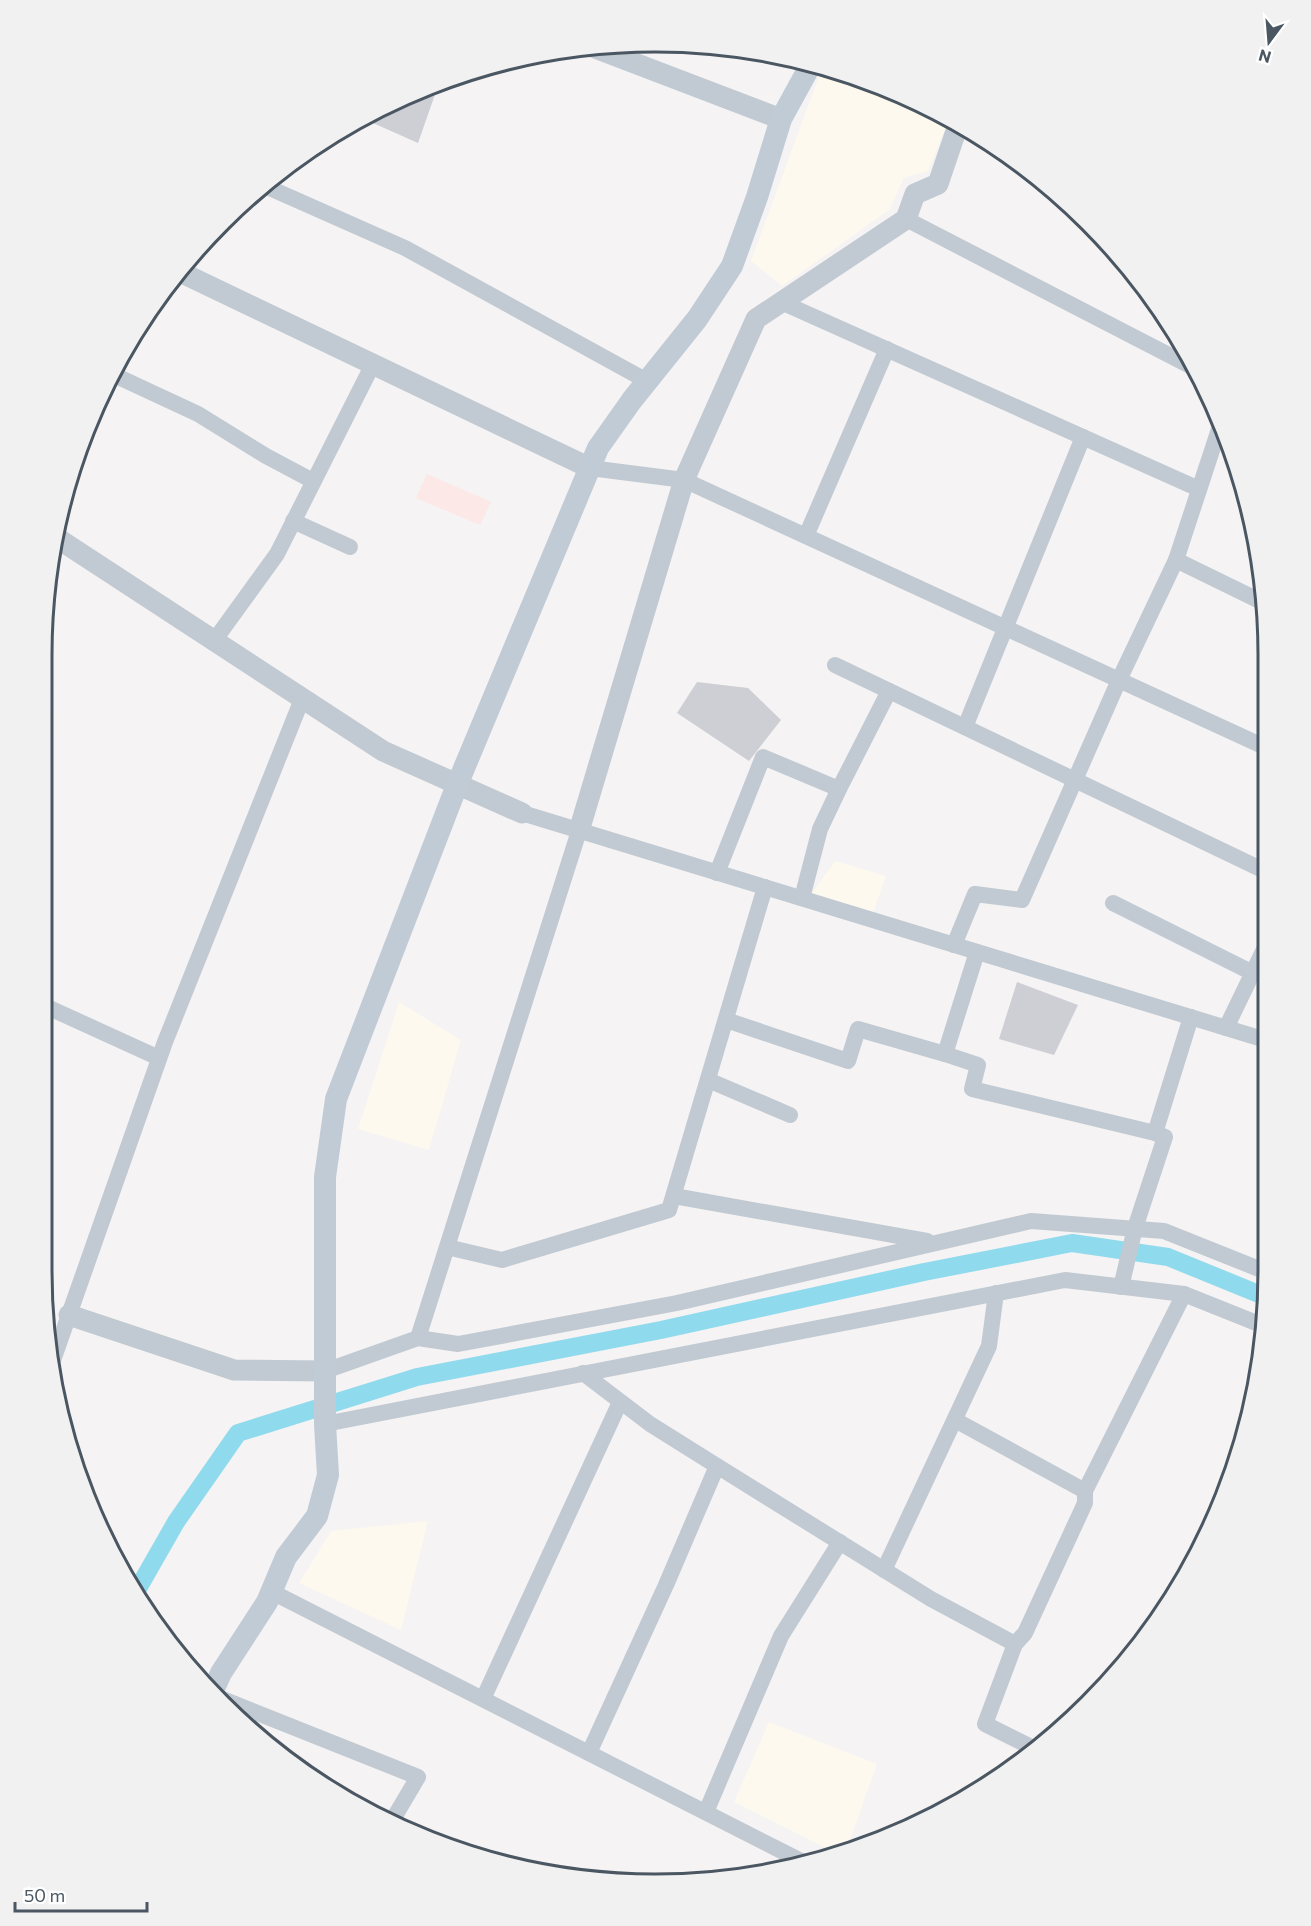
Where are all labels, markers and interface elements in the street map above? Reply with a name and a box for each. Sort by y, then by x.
north arrow [1239,12,1299,72]
text: N [1256,46,1273,68]
scale bar [15,1875,147,1913]
text: 50 m [24,1884,65,1906]

